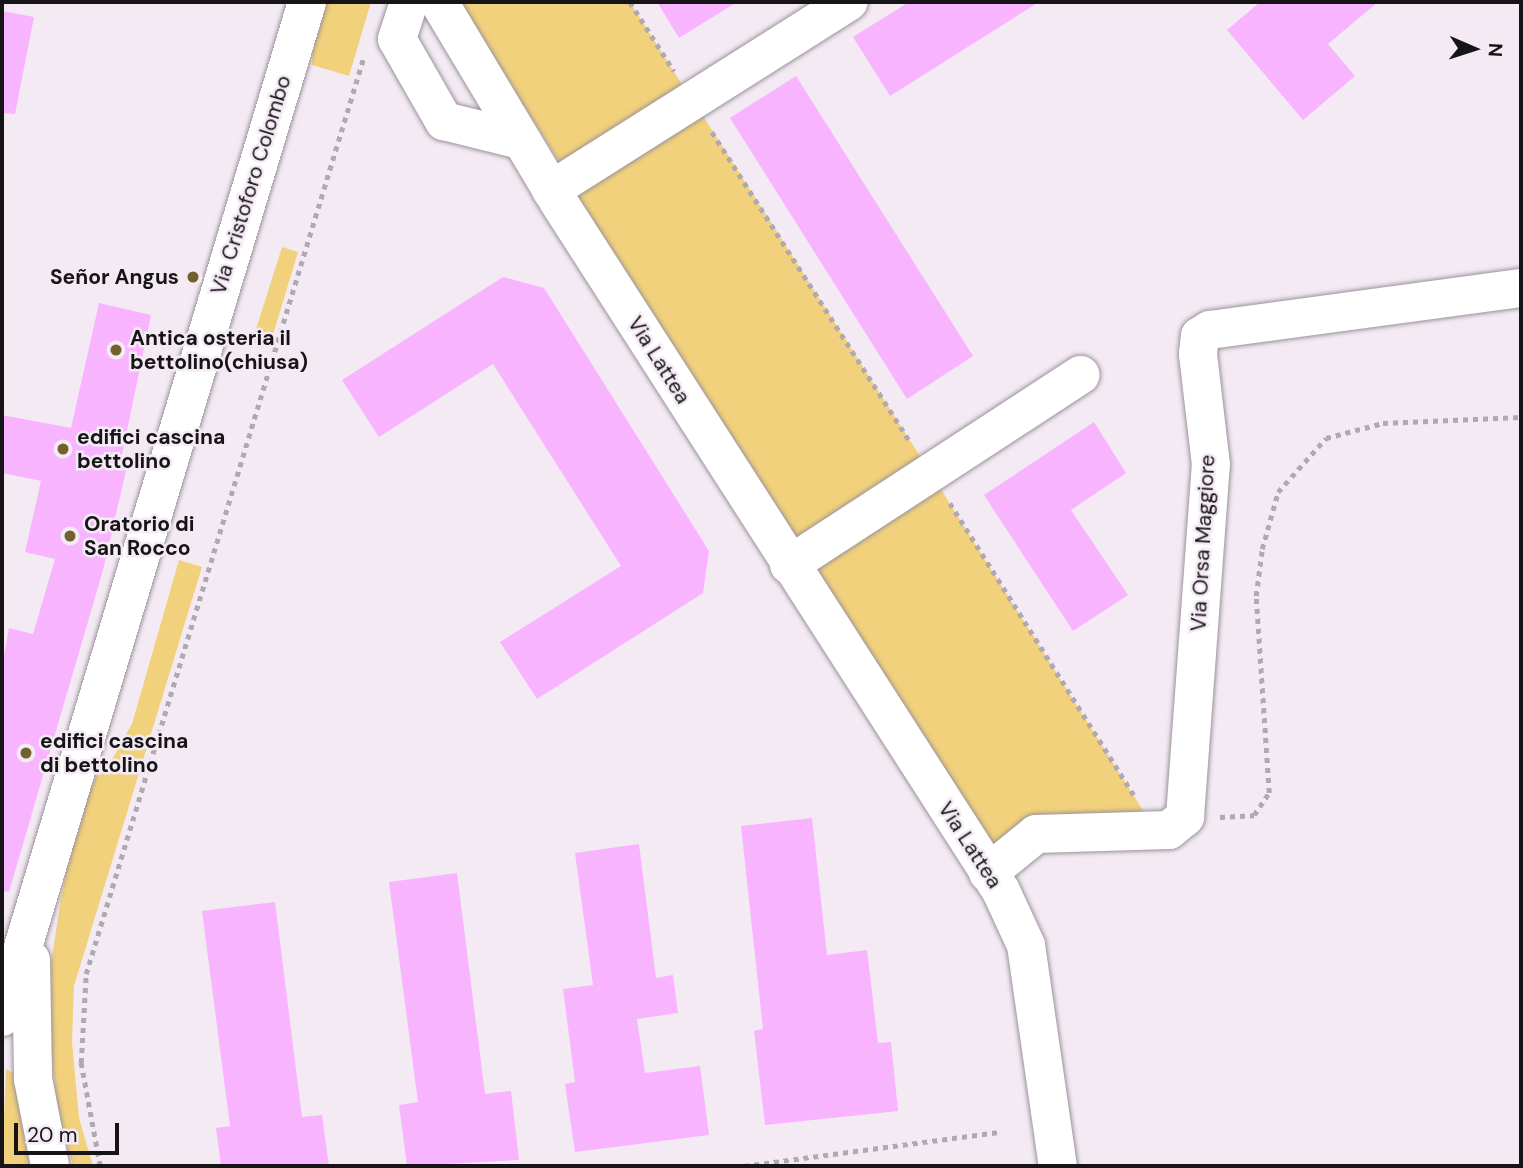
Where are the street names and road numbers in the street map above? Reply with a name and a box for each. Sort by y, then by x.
street label: Via Cristoforo Colombo [206,72,296,298]
street label: Via Lattea [622,312,696,408]
street label: Via Orsa Maggiore [1186,454,1220,632]
street label: Via Lattea [933,797,1007,893]

